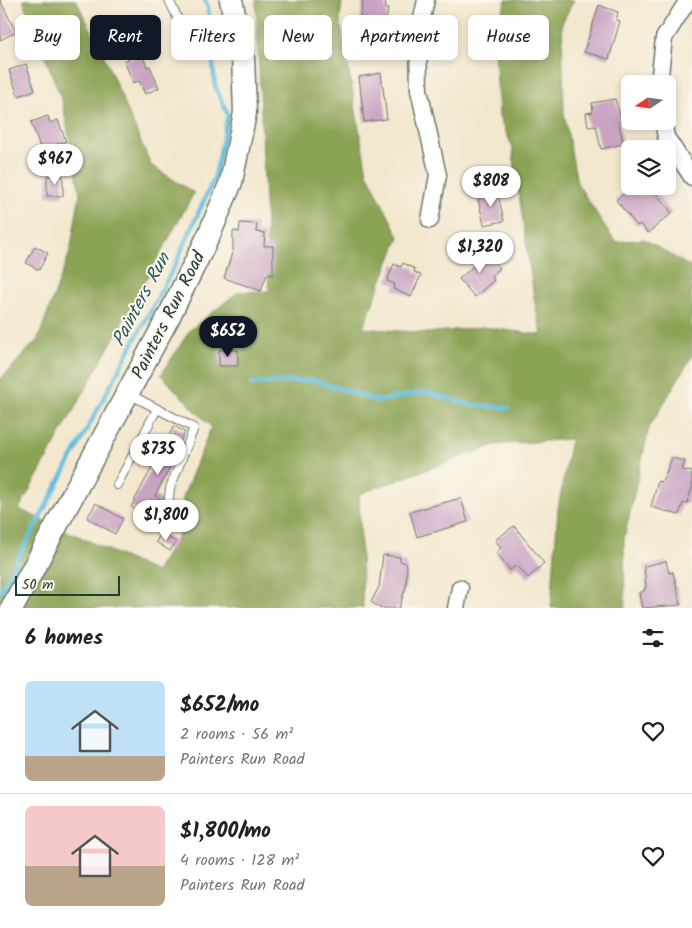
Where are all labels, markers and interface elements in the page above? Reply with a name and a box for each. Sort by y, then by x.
chip: Buy [15,15,80,60]
chip: Rent [90,15,161,60]
chip: Filters [171,15,254,60]
chip: New [264,15,332,60]
chip: Apartment [342,15,458,60]
chip: House [468,15,549,60]
north arrow [621,75,676,130]
map controls [621,75,676,195]
button: layers [621,140,676,195]
pin: $967 [25,144,85,186]
text: $967 [38,147,72,172]
pin: $808 [461,166,521,208]
text: $808 [473,169,509,194]
pin: $1,320 [439,232,521,274]
text: $1,320 [458,235,502,260]
water label: Painters Run [105,246,180,352]
street label: Painters Run Road [125,246,215,385]
pin: $652 [198,316,258,358]
text: $652 [210,319,246,344]
pin: $735 [128,434,188,476]
text: $735 [141,437,175,462]
pin: $1,800 [125,500,207,542]
text: $1,800 [144,503,188,528]
scale bar [15,573,120,596]
text: 50 m [22,574,53,596]
text: 6 homes [25,622,103,655]
icon: filters [639,624,667,652]
text: $652/mo [180,689,259,722]
icon: home [65,701,125,761]
icon: heart [639,717,667,745]
text: 2 rooms · 56 m² [180,722,293,747]
text: Painters Run Road [180,747,305,772]
text: $1,800/mo [180,815,271,848]
icon: home [65,826,125,886]
icon: heart [639,842,667,870]
text: 4 rooms · 128 m² [180,848,299,873]
text: Painters Run Road [180,873,305,898]

